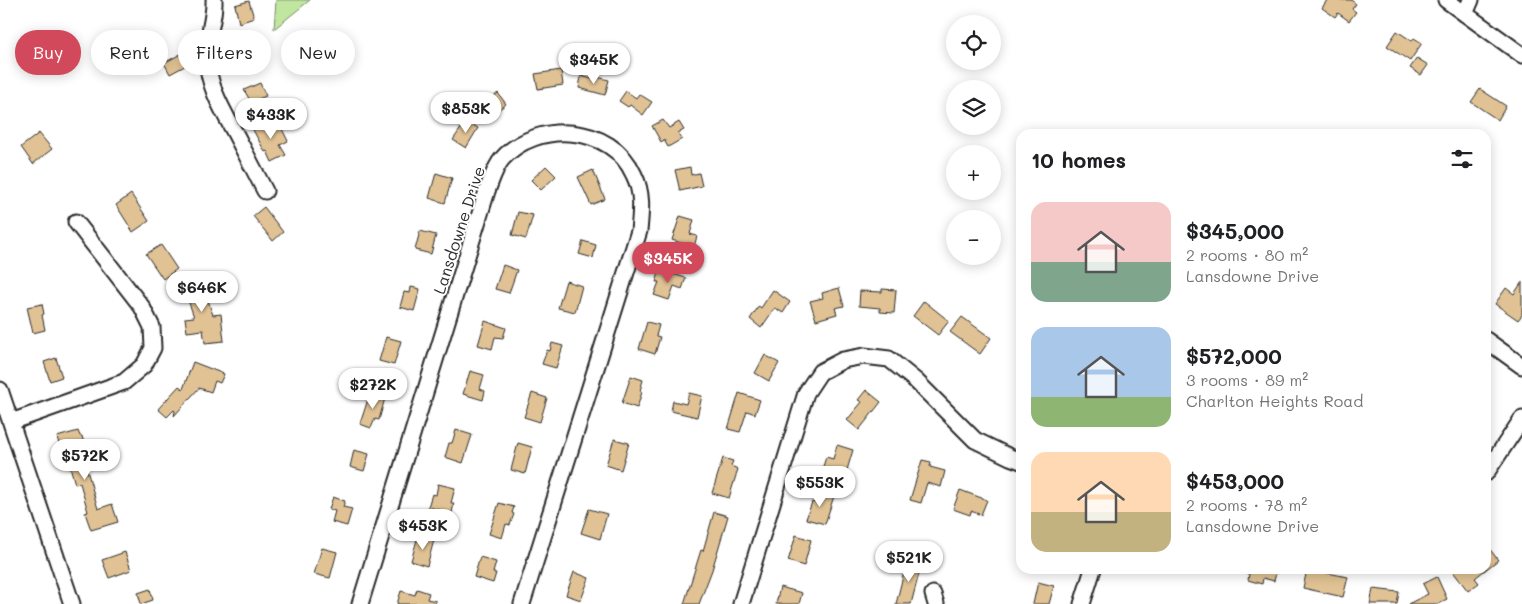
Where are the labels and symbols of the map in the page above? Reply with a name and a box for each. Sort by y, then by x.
pin: $345K [559,42,629,85]
pin: $853K [431,92,501,134]
pin: $433K [236,98,306,140]
street label: Lansdowne Drive [428,163,489,296]
pin: $345K [633,242,703,284]
pin: $646K [167,270,237,313]
pin: $272K [338,368,408,410]
pin: $572K [50,438,120,481]
pin: $553K [785,466,855,508]
pin: $453K [388,508,458,551]
pin: $521K [874,540,944,583]

